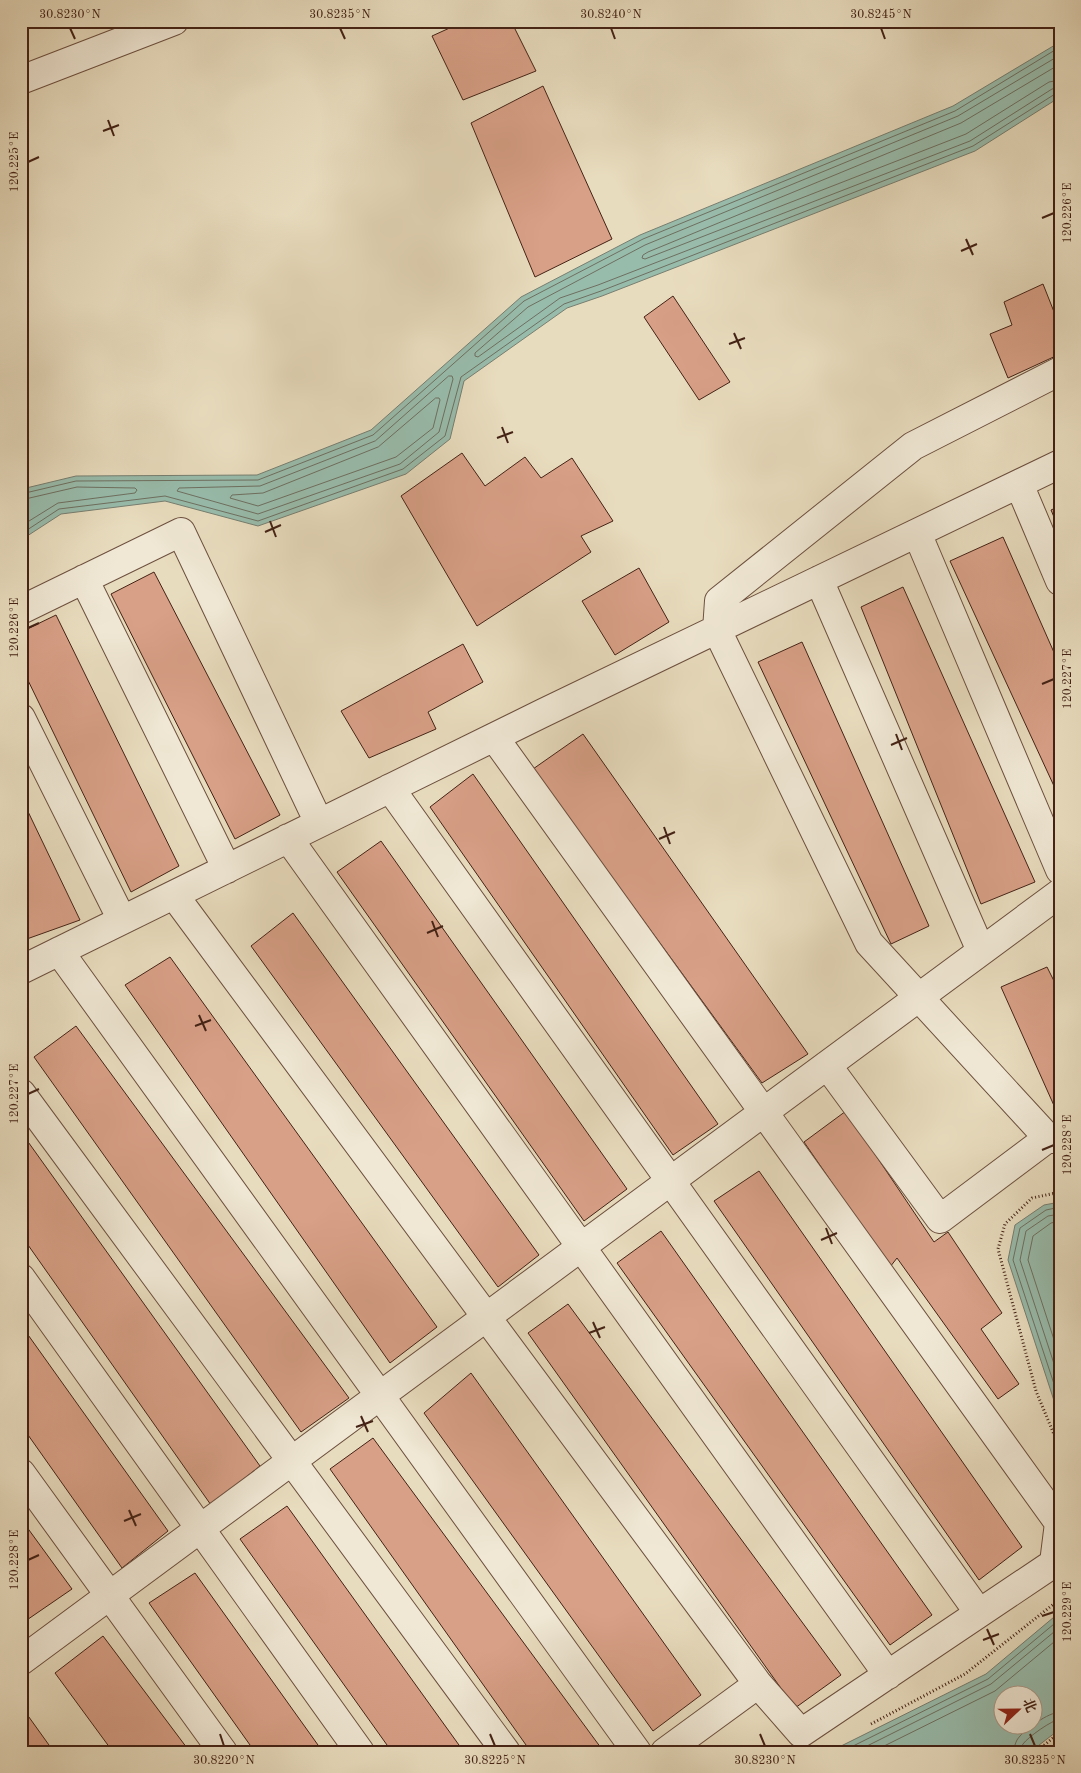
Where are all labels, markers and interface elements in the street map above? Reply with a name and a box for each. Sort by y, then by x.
text: 30.8235°N [309,8,371,21]
text: 30.8245°N [850,8,912,21]
text: 30.8230°N [39,9,101,21]
text: 30.8240°N [580,9,642,21]
text: 120.225°E [8,132,21,192]
text: 120.226°E [1062,183,1074,243]
text: 120.226°E [9,598,21,658]
text: 120.227°E [1062,649,1074,709]
text: 120.227°E [9,1064,21,1124]
text: 120.228°E [1062,1115,1074,1175]
text: 120.228°E [9,1530,21,1590]
text: 120.229°E [1062,1582,1074,1642]
north arrow [994,1686,1044,1736]
text: 北 [1020,1696,1039,1715]
text: 30.8225°N [464,1754,526,1767]
text: 30.8235°N [1004,1754,1066,1767]
text: 30.8220°N [193,1755,255,1767]
text: 30.8230°N [734,1755,796,1767]

